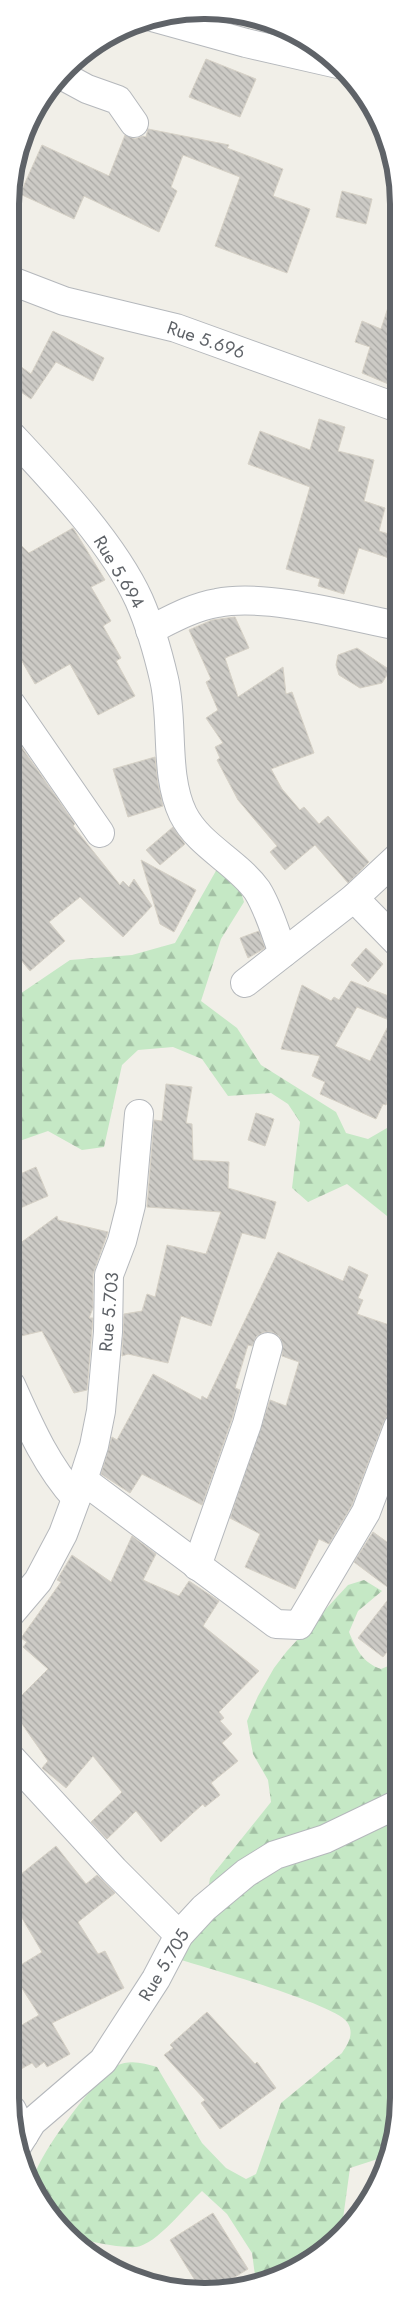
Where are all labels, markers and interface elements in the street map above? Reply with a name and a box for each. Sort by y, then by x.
street label: Rue 5.696 [164,315,248,365]
street label: Rue 5.694 [87,531,151,613]
street label: Rue 5.703 [93,1271,125,1353]
street label: Rue 5.705 [132,1924,196,2006]

